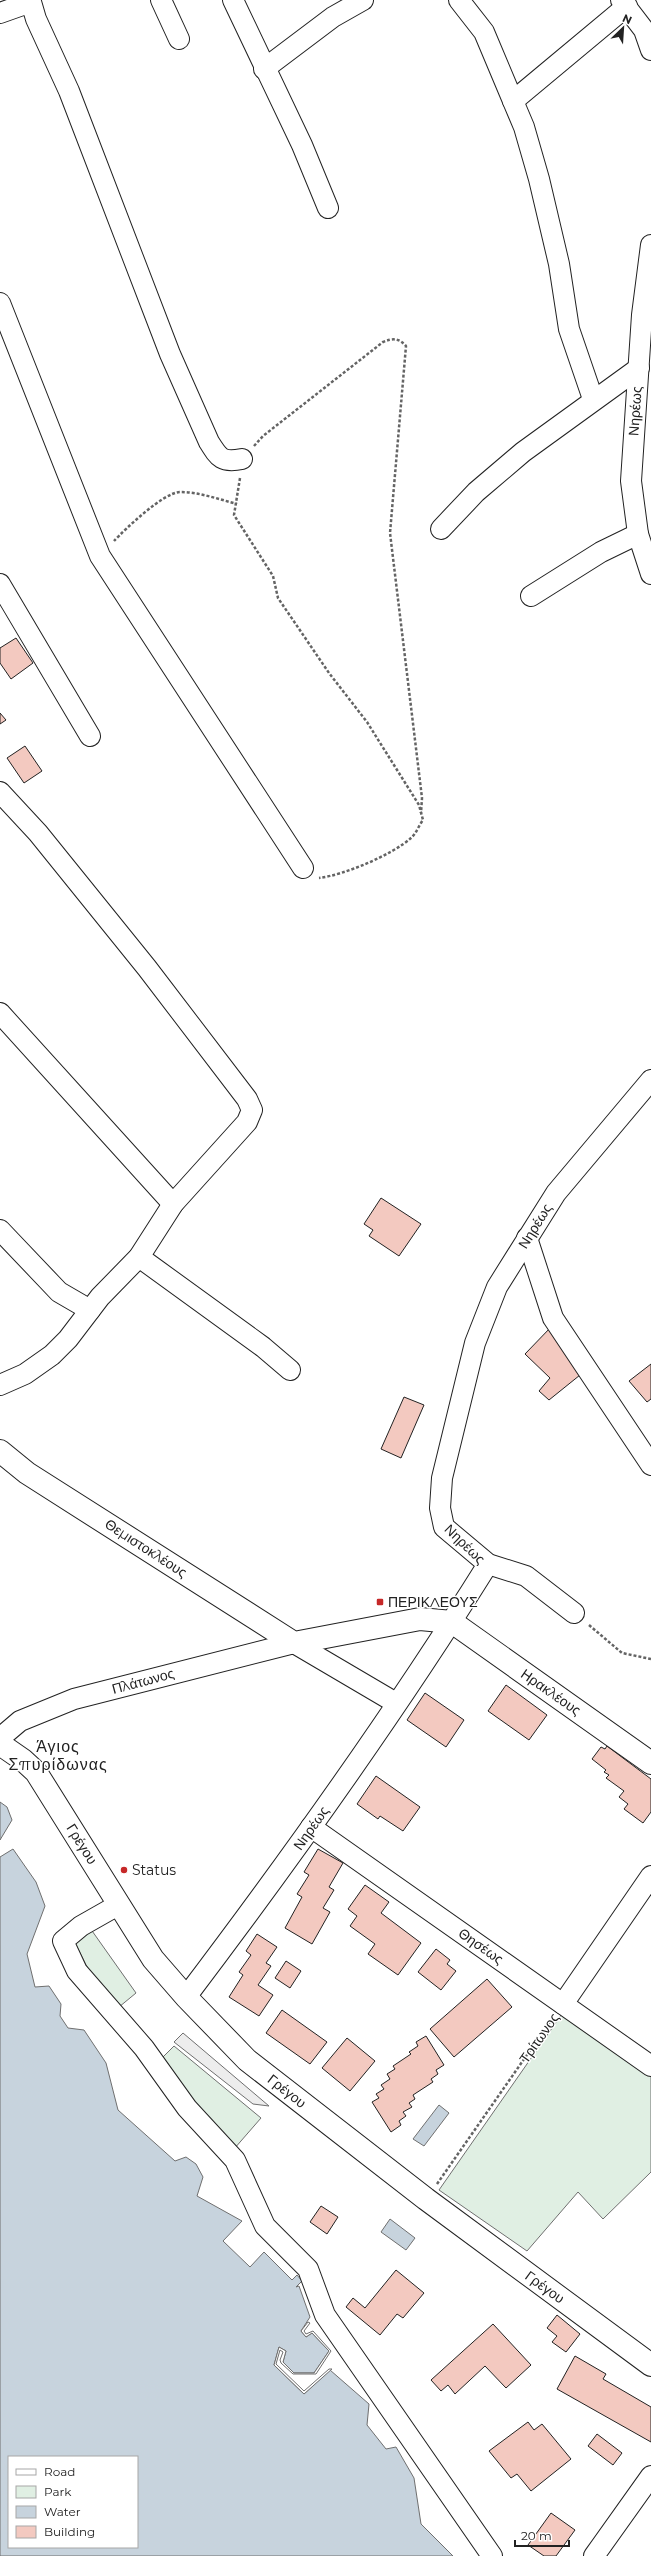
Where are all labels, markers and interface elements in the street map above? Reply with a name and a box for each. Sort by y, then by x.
north arrow [603,8,643,48]
text: N [620,11,634,27]
street label: Νηρέως [624,385,646,436]
street label: Νηρέως [514,1200,556,1252]
street label: Θεμιστοκλέους [101,1515,191,1581]
street label: Νηρέως [441,1520,489,1568]
place label: ΠΕΡΙΚΛΕΟΥΣ [388,1593,478,1611]
marker: ΠΕΡΙΚΛΕΟΥΣ [375,1597,385,1607]
street label: Πλάτωνος [110,1664,176,1698]
street label: Ηρακλέους [518,1665,585,1719]
district label: Άγιος Σπυρίδωνας [8,1737,108,1774]
street label: Νηρέως [289,1802,333,1854]
street label: Γρέγου [63,1820,101,1868]
place label: Status [132,1861,176,1879]
marker: Status [119,1865,129,1875]
street label: Θησέως [455,1924,507,1968]
street label: Τρίτωνος [515,2009,563,2067]
street label: Γρέγου [264,2070,310,2112]
street label: Γρέγου [522,2267,568,2307]
legend [8,2456,138,2548]
text: Road [44,2464,75,2479]
text: Park [44,2484,72,2499]
text: Water [44,2504,81,2519]
scale bar [515,2522,569,2548]
text: Building [44,2524,95,2539]
text: 20 m [521,2528,552,2543]

